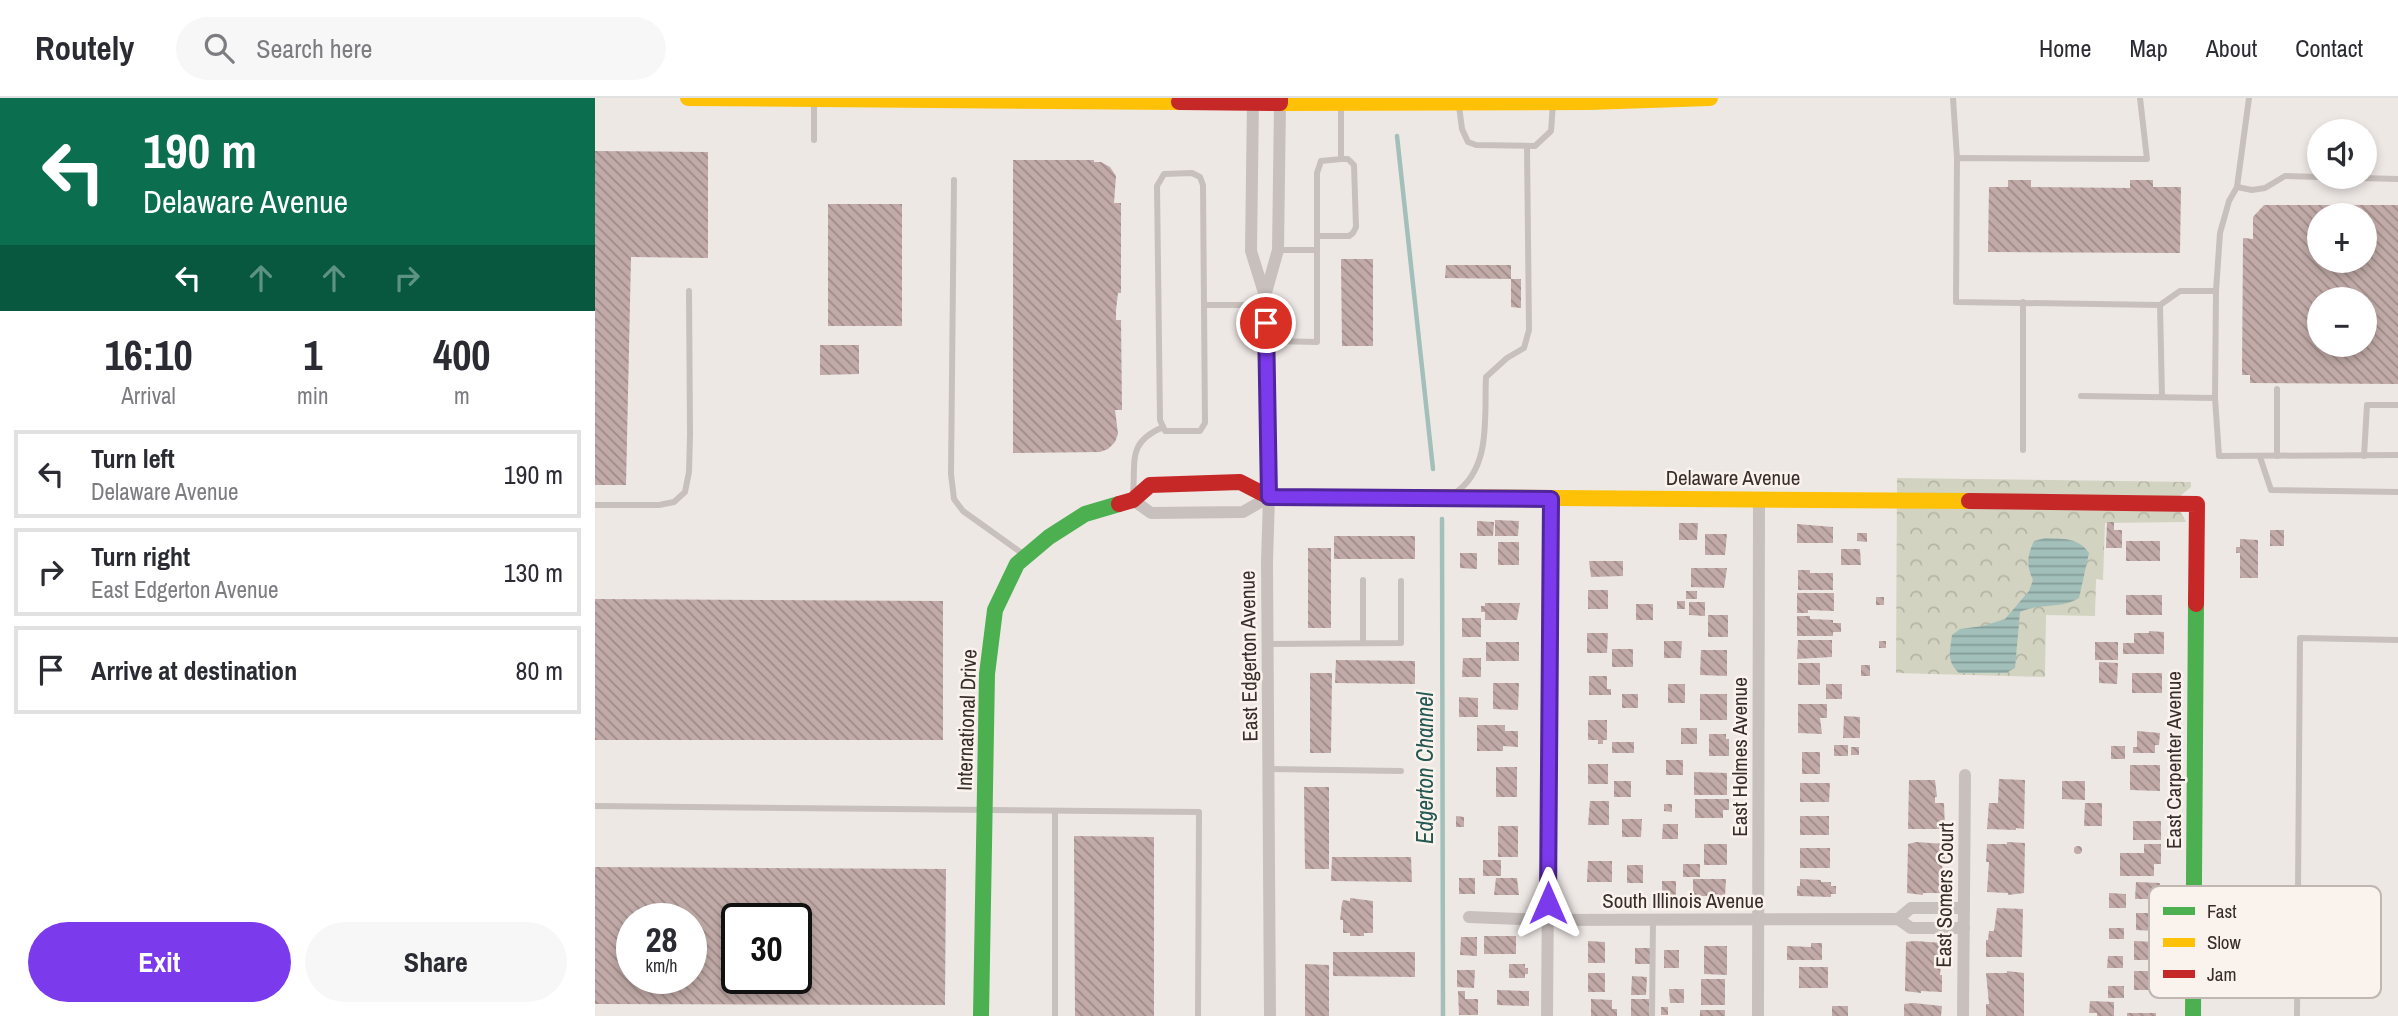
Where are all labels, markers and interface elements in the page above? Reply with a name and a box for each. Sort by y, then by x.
search box [176,17,666,80]
text: Routely [35,26,134,70]
icon: search [200,29,238,67]
text: Search here [256,31,372,66]
text: Home [2039,32,2091,64]
text: Map [2129,32,2168,64]
text: About [2206,32,2257,64]
text: Contact [2295,32,2363,64]
text: 190 m [143,117,257,183]
map controls [2307,119,2377,357]
button: sound [2307,119,2377,189]
icon: left [28,126,119,217]
text: Delaware Avenue [143,180,348,223]
button: + [2307,203,2377,273]
icon: left [169,259,207,297]
icon: ahead [242,259,280,297]
icon: ahead [315,259,353,297]
icon: right [388,259,426,297]
button: − [2307,287,2377,357]
pin [1236,293,1296,353]
icon: arrive [1247,304,1285,342]
text: 16:10 [105,327,193,383]
text: 1 [303,327,322,383]
text: 400 [433,327,491,383]
text: Arrival [121,380,176,411]
text: min [297,380,329,411]
text: m [454,380,470,411]
text: Turn left [91,441,175,476]
icon: left [32,455,70,493]
text: 190 m [504,457,563,492]
street label: Delaware Avenue [1666,463,1800,492]
text: Delaware Avenue [91,476,239,507]
text: Turn right [91,539,190,574]
icon: right [32,553,70,591]
text: 130 m [504,555,563,590]
street label: East Edgerton Avenue [1233,570,1264,742]
text: East Edgerton Avenue [91,574,278,605]
street label: International Drive [950,649,983,791]
icon: arrive [32,651,70,689]
text: Arrive at destination [91,653,297,688]
text: 80 m [516,653,563,688]
street label: East Carpenter Avenue [2159,671,2188,849]
street label: East Holmes Avenue [1725,677,1754,837]
water label: Edgerton Channel [1409,691,1440,844]
street label: East Somers Court [1929,822,1960,968]
position arrow [1511,866,1585,940]
street label: South Illinois Avenue [1602,886,1764,915]
legend [2149,886,2381,998]
text: Fast [2207,898,2237,924]
speed limit sign: 30 [721,903,812,994]
text: 28 [646,916,677,963]
button: Exit [28,922,291,1002]
button: Share [305,922,567,1002]
text: Slow [2207,929,2242,955]
text: km/h [646,953,678,978]
text: Jam [2207,961,2236,987]

